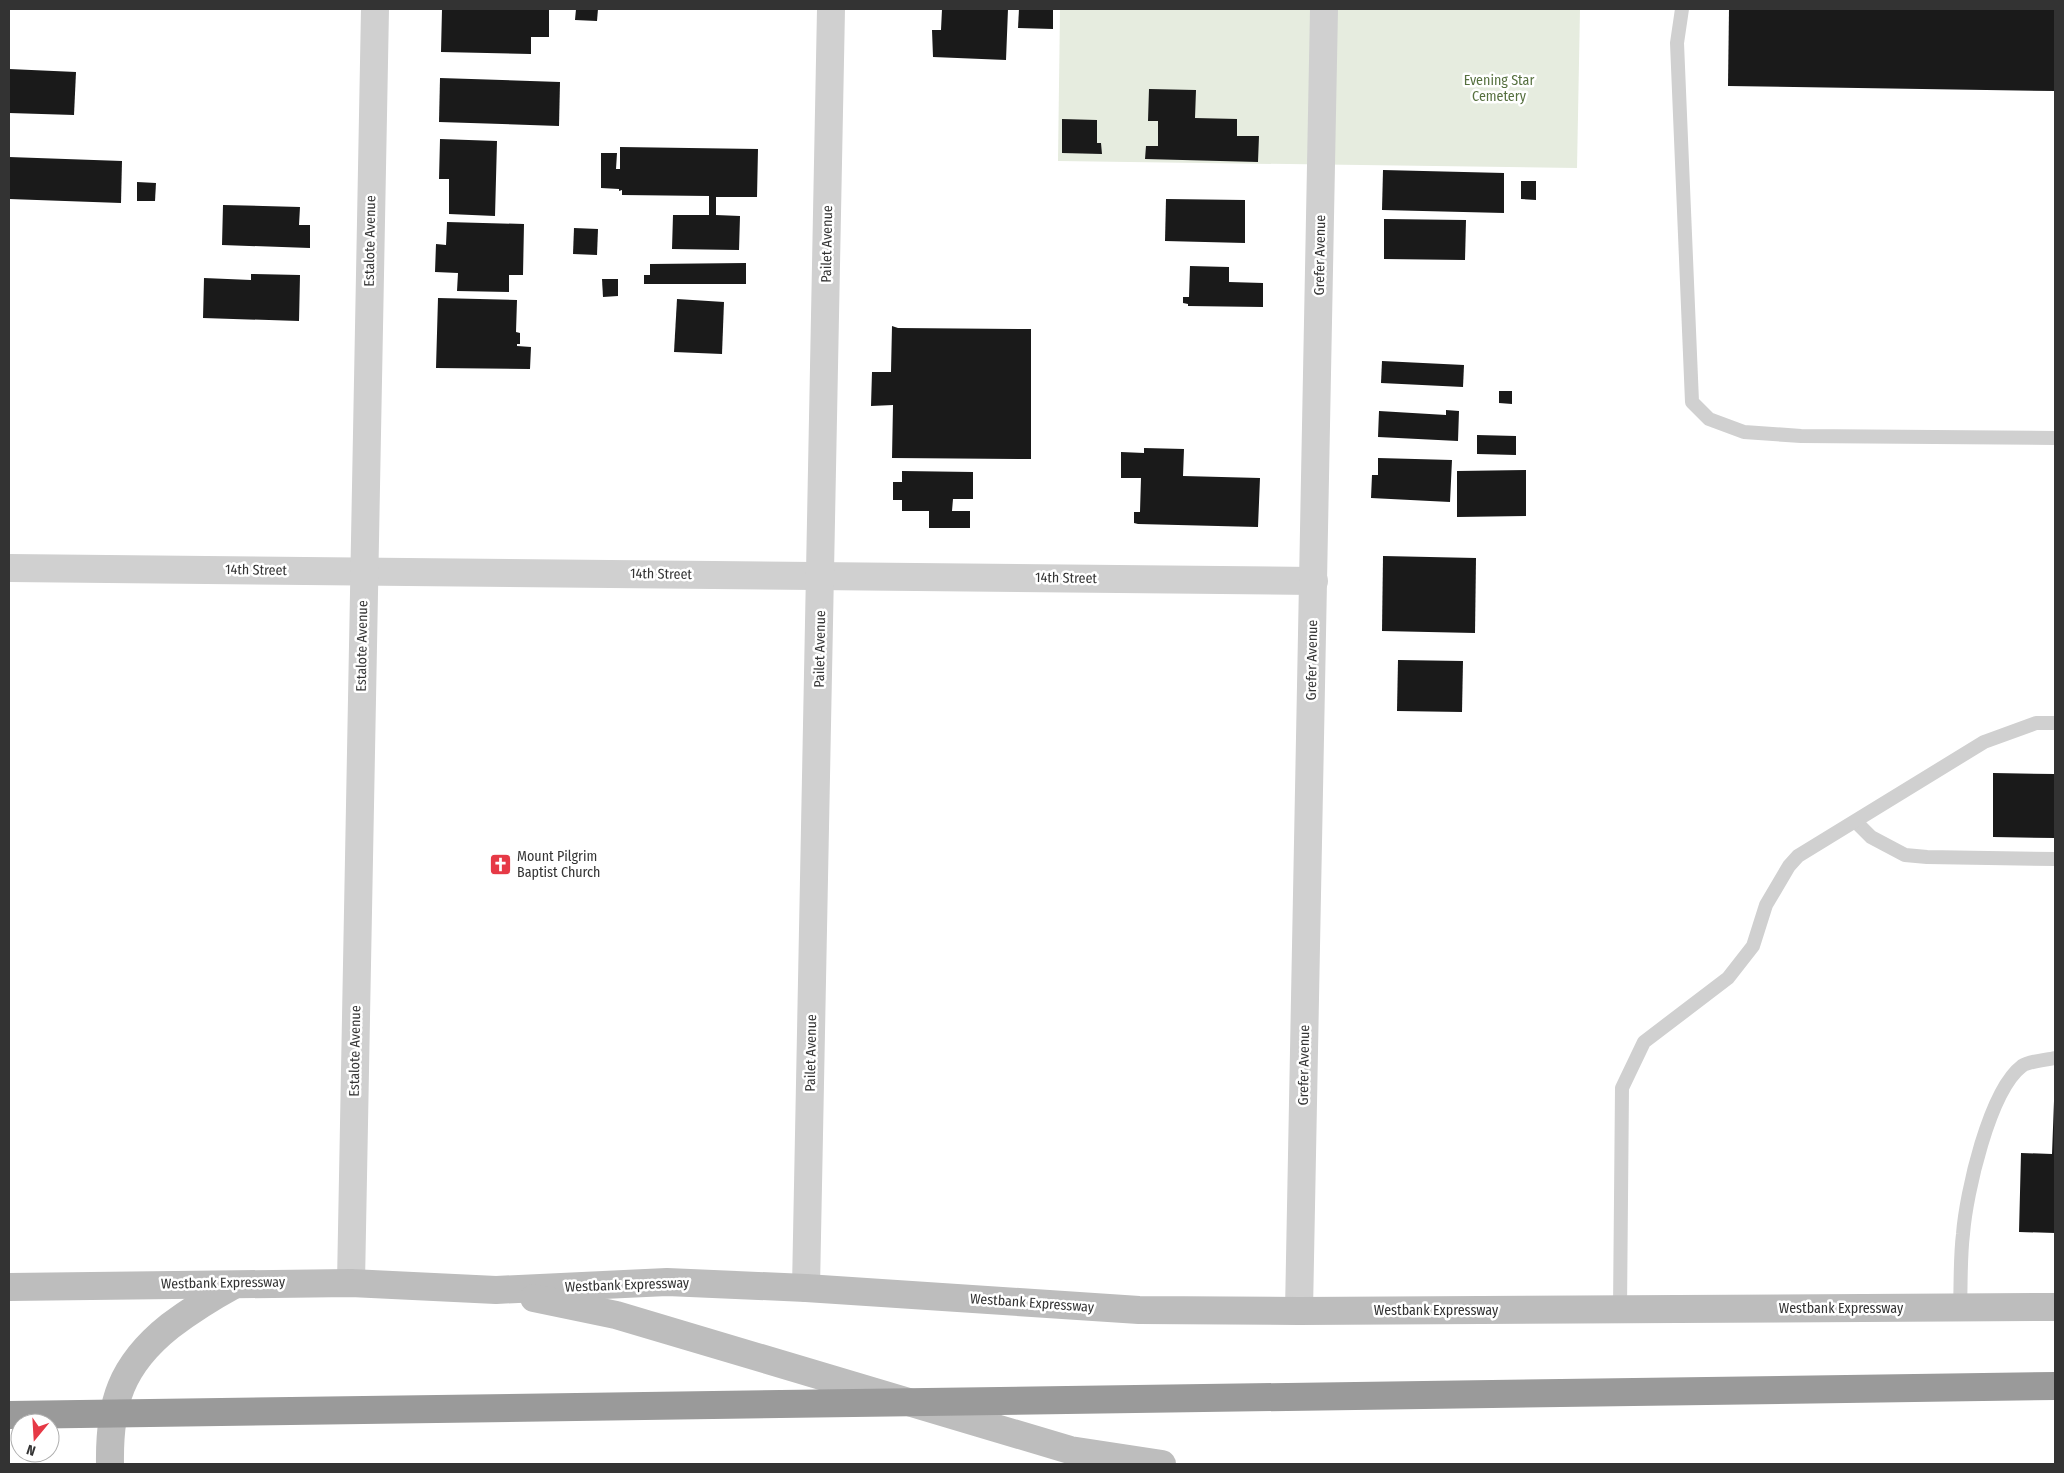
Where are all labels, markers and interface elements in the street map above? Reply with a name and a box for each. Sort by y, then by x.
park label: Evening Star Cemetery [1464,72,1534,105]
street label: Estalote Avenue [361,195,379,287]
street label: Pailet Avenue [818,205,836,283]
street label: Grefer Avenue [1311,214,1329,296]
street label: 14th Street [225,561,288,579]
street label: 14th Street [630,565,693,583]
street label: 14th Street [1035,569,1098,587]
street label: Estalote Avenue [353,600,371,692]
street label: Pailet Avenue [811,610,829,688]
street label: Grefer Avenue [1303,619,1321,701]
place label: Mount Pilgrim Baptist Church [517,848,600,881]
church icon: Mount Pilgrim Baptist Church [489,852,513,876]
street label: Estalote Avenue [346,1005,364,1097]
street label: Pailet Avenue [802,1014,820,1092]
street label: Grefer Avenue [1295,1024,1313,1106]
street label: Westbank Expressway [161,1273,286,1293]
street label: Westbank Expressway [565,1274,690,1296]
street label: Westbank Expressway [969,1290,1095,1316]
street label: Westbank Expressway [1779,1300,1904,1317]
street label: Westbank Expressway [1374,1302,1499,1319]
north arrow [10,1413,60,1463]
text: N [25,1441,38,1459]

